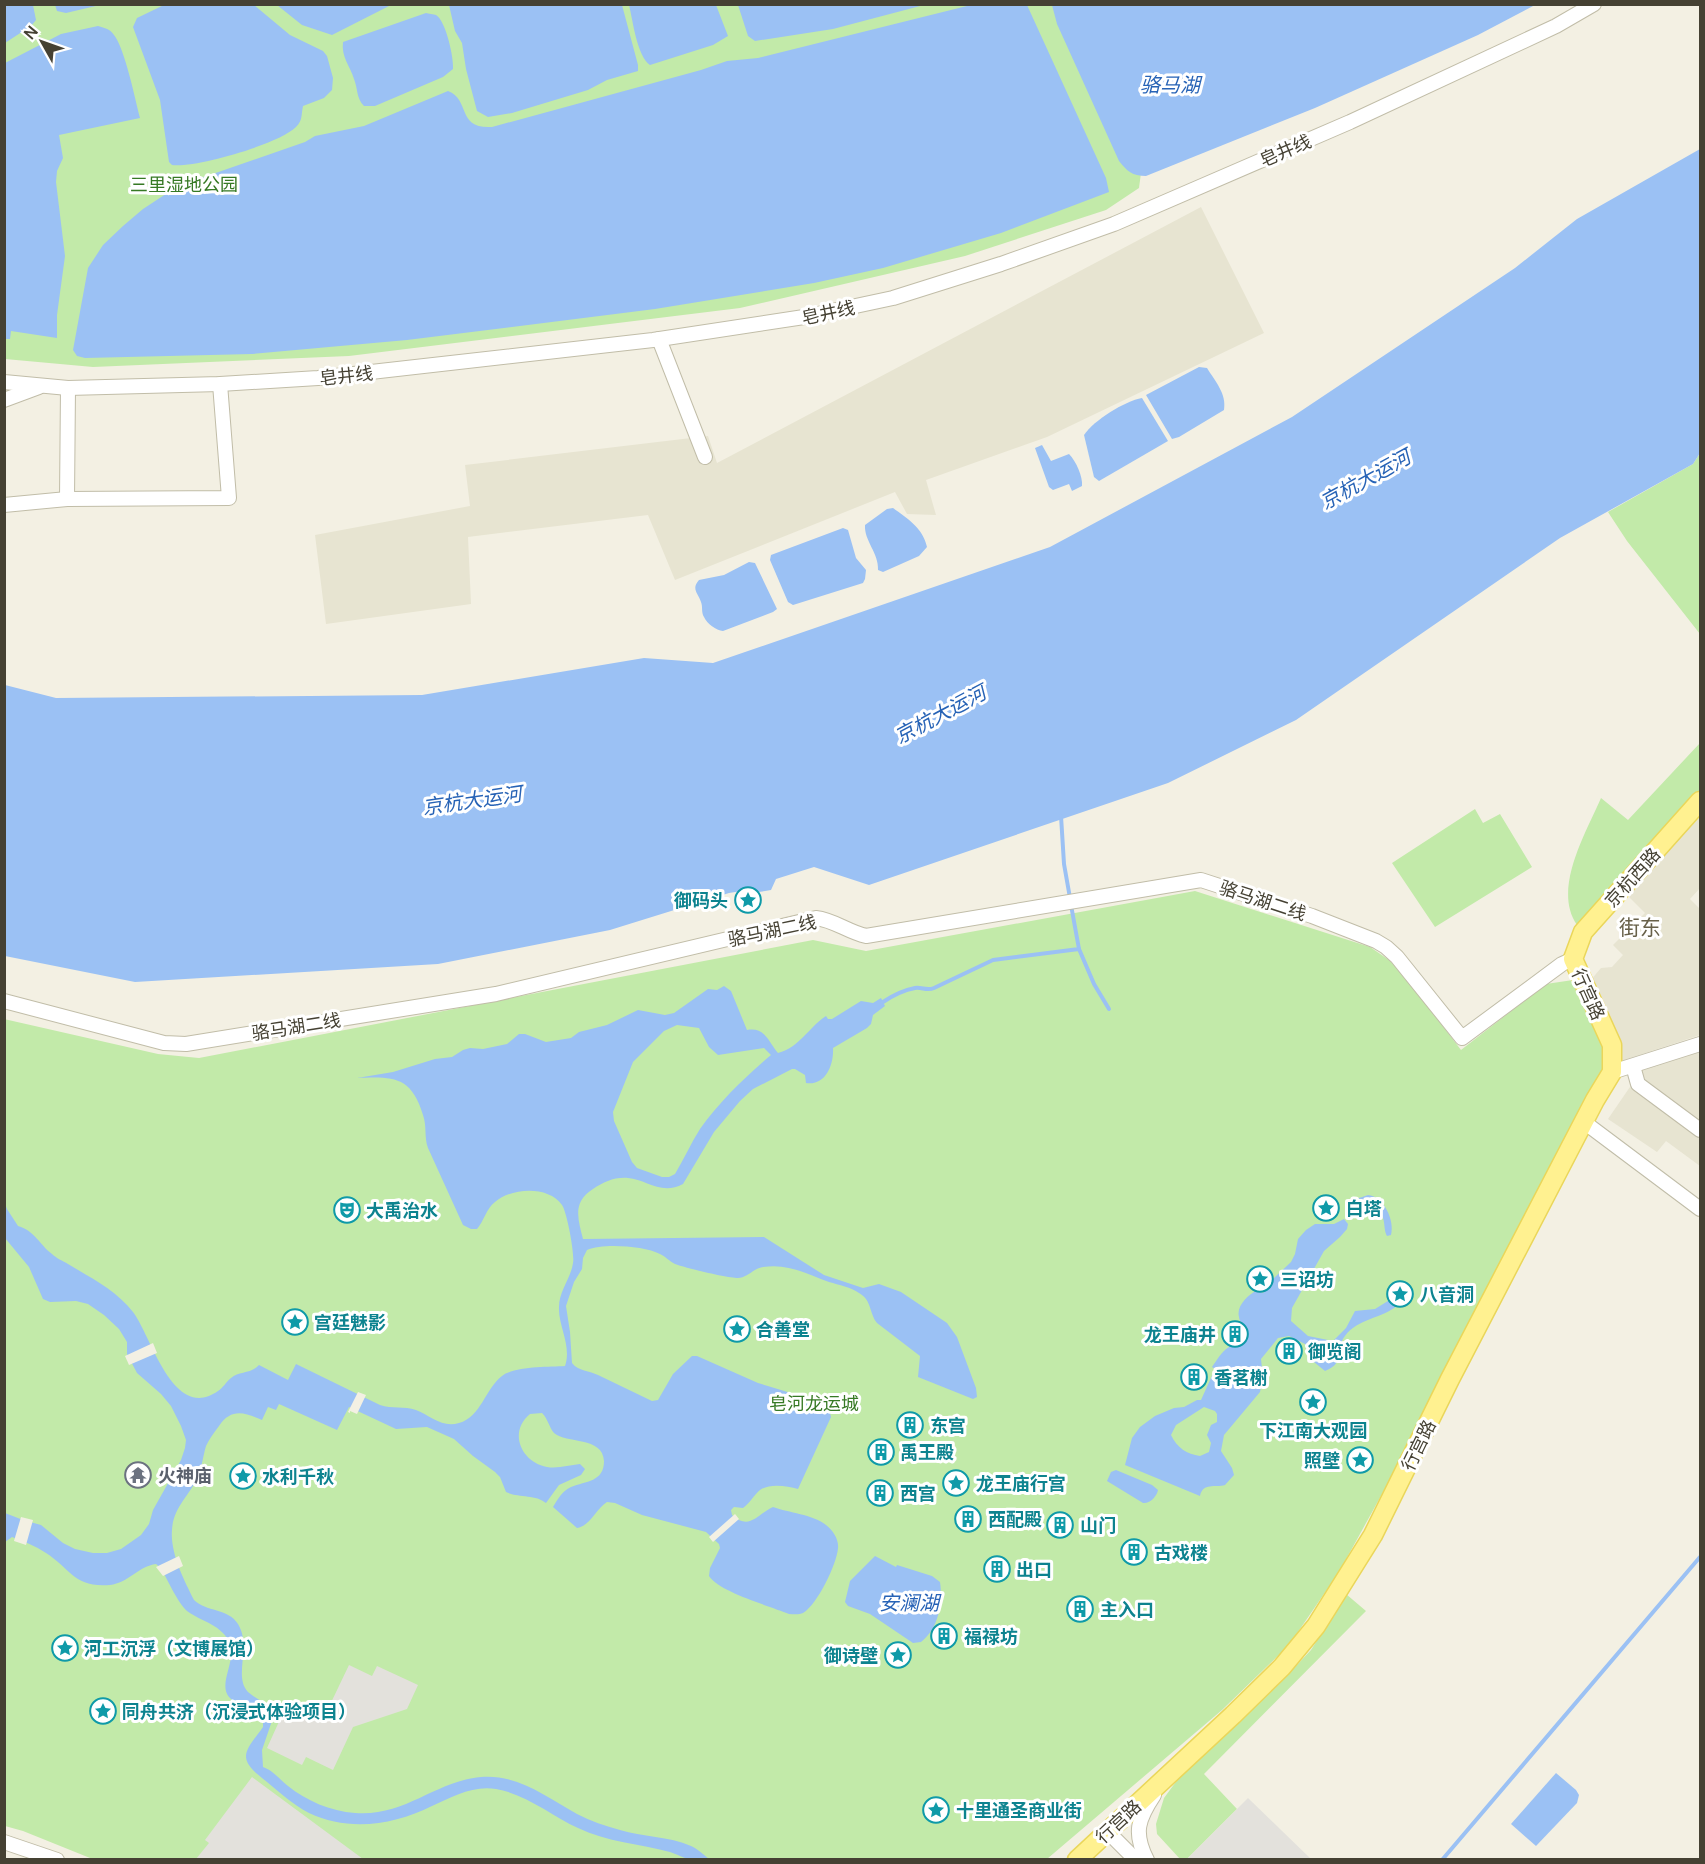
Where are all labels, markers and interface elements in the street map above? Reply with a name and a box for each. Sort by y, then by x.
north arrow [12,12,72,72]
text: N [18,21,43,44]
water label: 骆马湖 [1140,71,1203,98]
street label: 皂井线 [1255,128,1315,172]
park label: 三里湿地公园 [130,172,238,196]
street label: 皂井线 [799,295,857,329]
street label: 皂井线 [318,360,374,390]
water label: 京杭大运河 [1315,441,1419,515]
water label: 京杭大运河 [890,677,994,749]
water label: 京杭大运河 [421,779,527,820]
street label: 京杭西路 [1599,842,1665,912]
street label: 骆马湖二线 [1216,875,1310,925]
place icon: 御码头 [733,885,763,915]
place label: 御码头 [673,888,728,912]
street label: 骆马湖二线 [725,909,819,951]
district label: 街东 [1619,913,1661,941]
street label: 行宫路 [1567,964,1611,1024]
street label: 骆马湖二线 [250,1007,342,1045]
place icon: 白塔 [1311,1193,1341,1223]
theatre icon: 大禹治水 [332,1195,362,1225]
place label: 白塔 [1346,1196,1382,1220]
place label: 大禹治水 [366,1198,438,1222]
place icon: 三诏坊 [1245,1264,1275,1294]
place label: 三诏坊 [1280,1267,1334,1291]
place icon: 八音洞 [1385,1279,1415,1309]
place label: 八音洞 [1420,1282,1474,1306]
place icon: 宫廷魅影 [280,1307,310,1337]
place label: 宫廷魅影 [314,1310,386,1334]
place icon: 合善堂 [722,1314,752,1344]
place label: 合善堂 [756,1317,810,1341]
building icon: 龙王庙井 [1220,1319,1250,1349]
place label: 龙王庙井 [1144,1322,1216,1346]
building icon: 御览阁 [1274,1336,1304,1366]
place label: 御览阁 [1307,1339,1362,1363]
building icon: 香茗榭 [1179,1362,1209,1392]
place label: 香茗榭 [1214,1365,1268,1389]
place icon: 下江南大观园 [1298,1387,1328,1417]
park label: 皂河龙运城 [769,1391,859,1415]
building icon: 东宫 [895,1410,925,1440]
place label: 东宫 [930,1413,966,1437]
street label: 行宫路 [1395,1415,1441,1475]
place label: 下江南大观园 [1259,1418,1367,1442]
building icon: 禹王殿 [866,1437,896,1467]
place label: 禹王殿 [900,1440,954,1464]
place icon: 照壁 [1345,1445,1375,1475]
place label: 照壁 [1304,1448,1340,1472]
temple icon: 火神庙 [123,1460,153,1490]
place icon: 水利千秋 [228,1461,258,1491]
place label: 火神庙 [158,1463,212,1487]
place label: 水利千秋 [262,1464,334,1488]
place icon: 龙王庙行宫 [941,1468,971,1498]
place label: 龙王庙行宫 [976,1471,1066,1495]
building icon: 西宫 [865,1478,895,1508]
place label: 西宫 [900,1481,936,1505]
building icon: 西配殿 [953,1504,983,1534]
place label: 西配殿 [988,1507,1042,1531]
building icon: 山门 [1045,1510,1075,1540]
place label: 山门 [1080,1513,1116,1537]
building icon: 古戏楼 [1119,1537,1149,1567]
place label: 古戏楼 [1154,1540,1208,1564]
building icon: 出口 [982,1554,1012,1584]
place label: 出口 [1016,1557,1052,1581]
water label: 安澜湖 [879,1589,942,1616]
building icon: 主入口 [1065,1594,1095,1624]
place label: 主入口 [1100,1597,1154,1621]
building icon: 福禄坊 [929,1621,959,1651]
place label: 福禄坊 [964,1624,1018,1648]
place icon: 河工沉浮（文博展馆） [50,1633,80,1663]
place label: 河工沉浮（文博展馆） [84,1636,264,1660]
place icon: 御诗壁 [883,1640,913,1670]
place label: 御诗壁 [823,1643,878,1667]
place icon: 同舟共济（沉浸式体验项目） [88,1696,118,1726]
place label: 同舟共济（沉浸式体验项目） [122,1699,356,1723]
street label: 行宫路 [1090,1794,1146,1848]
place icon: 十里通圣商业街 [921,1795,951,1825]
place label: 十里通圣商业街 [956,1798,1082,1822]

